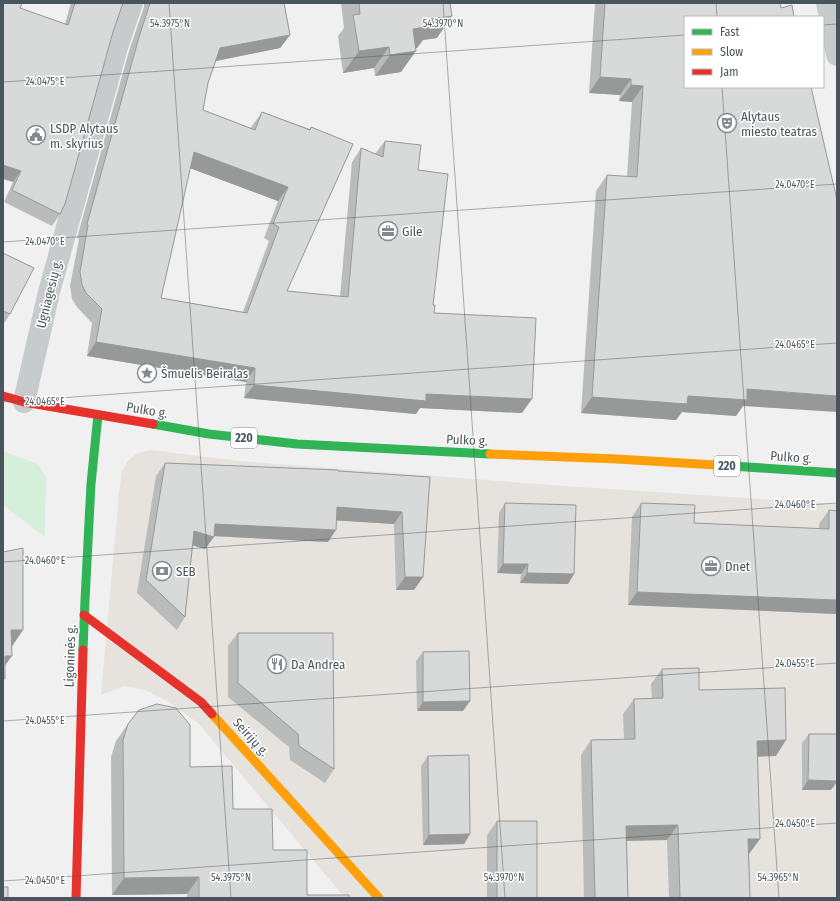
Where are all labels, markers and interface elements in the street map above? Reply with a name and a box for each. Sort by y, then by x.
legend [684,16,824,88]
text: 54.3975°N [150,18,190,30]
text: 54.3970°N [423,18,463,30]
text: Fast [720,25,739,39]
text: Slow [720,45,743,59]
text: Jam [720,65,738,79]
text: 24.0475°E [26,76,65,88]
place label: Alytaus miesto teatras [741,109,818,139]
theatre icon: Alytaus miesto teatras [716,112,738,134]
place label: LSDP Alytaus m. skyrius [50,121,119,151]
public building icon: LSDP Alytaus m. skyrius [25,124,47,146]
text: 24.0470°E [775,179,815,191]
office icon: Gile [377,220,399,242]
place label: Gile [402,224,423,239]
text: 24.0470°E [25,236,65,248]
street label: Ugniagesių g. [33,258,65,330]
text: 24.0465°E [775,339,815,351]
place icon: Šmuelis Beiralas [136,362,158,384]
place label: Šmuelis Beiralas [161,366,249,381]
text: 24.0465°E [25,396,65,408]
street label: Pulko g. [125,399,169,421]
road number: 220 [231,428,257,448]
street label: Pulko g. [446,431,488,449]
street label: Pulko g. [770,448,812,466]
road number: 220 [714,456,740,476]
text: 24.0460°E [775,499,816,511]
text: 24.0460°E [25,555,66,567]
office icon: Dnet [700,555,722,577]
place label: Dnet [725,559,751,574]
bank icon: SEB [151,560,173,582]
place label: SEB [176,564,196,579]
street label: Ligoninės g. [61,624,79,688]
restaurant icon: Da Andrea [266,653,288,675]
place label: Da Andrea [291,657,345,672]
text: 24.0455°E [775,658,815,670]
text: 24.0455°E [25,715,65,727]
street label: Seirijų g. [230,715,272,759]
text: 24.0450°E [775,818,815,830]
text: 54.3975°N [211,872,251,884]
text: 54.3970°N [484,872,524,884]
text: 54.3965°N [757,872,799,884]
text: 24.0450°E [25,875,65,887]

